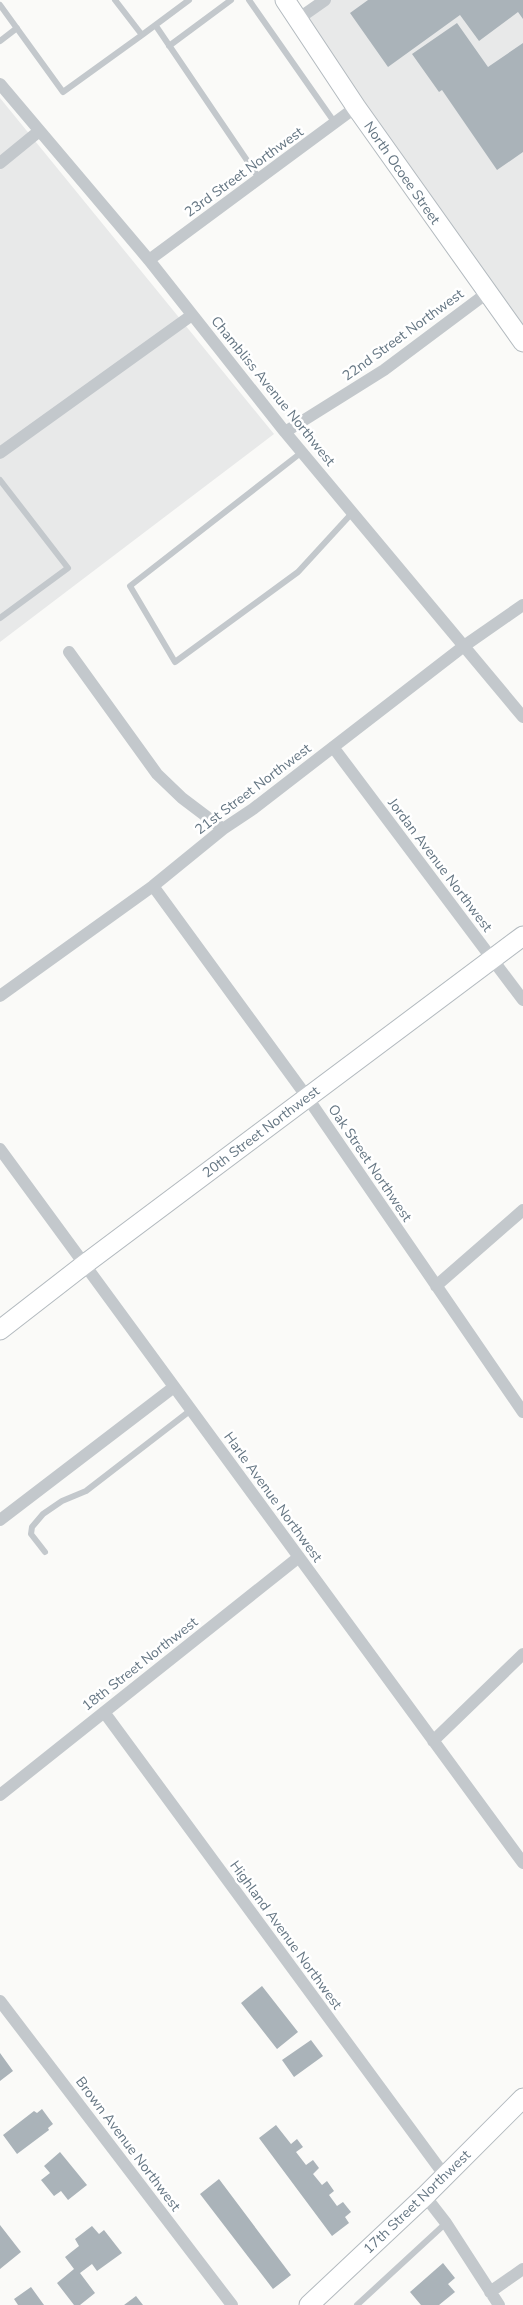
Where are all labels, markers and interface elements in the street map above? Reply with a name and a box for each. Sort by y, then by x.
street label: North Ocoee Street [359,118,445,228]
street label: 23rd Street Northwest [181,122,307,222]
street label: 22nd Street Northwest [339,285,467,385]
street label: Chambliss Avenue Northwest [207,312,339,470]
street label: 21st Street Northwest [191,739,315,839]
street label: Jordan Avenue Northwest [383,794,497,936]
street label: 20th Street Northwest [199,1082,324,1182]
street label: Oak Street Northwest [324,1101,416,1225]
street label: Harle Avenue Northwest [219,1428,327,1566]
street label: 18th Street Northwest [78,1613,202,1715]
street label: Highland Avenue Northwest [226,1857,347,2013]
street label: Brown Avenue Northwest [71,2073,185,2215]
street label: 17th Street Northwest [359,2146,475,2258]

